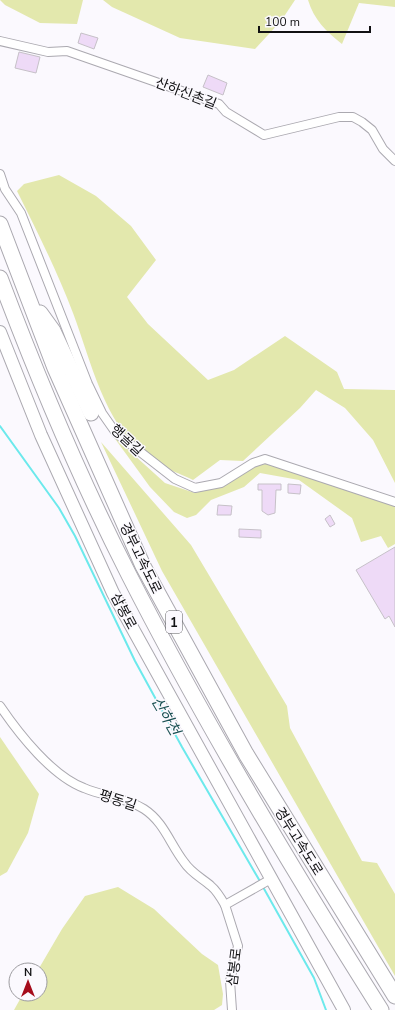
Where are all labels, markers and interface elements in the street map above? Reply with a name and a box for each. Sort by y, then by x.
scale bar [259,8,370,34]
text: 100 m [265,14,300,30]
street label: 산하신촌길 [152,73,219,114]
street label: 행골길 [106,420,147,460]
street label: 경부고속도로 [115,519,166,597]
street label: 삼봉로 [106,590,141,633]
road number: 1 [166,611,182,633]
water label: 산하천 [147,693,186,741]
street label: 평동길 [97,785,139,815]
street label: 경부고속도로 [270,803,327,879]
street label: 삼봉로 [223,947,246,987]
north arrow [8,962,48,1002]
text: N [24,965,32,980]

